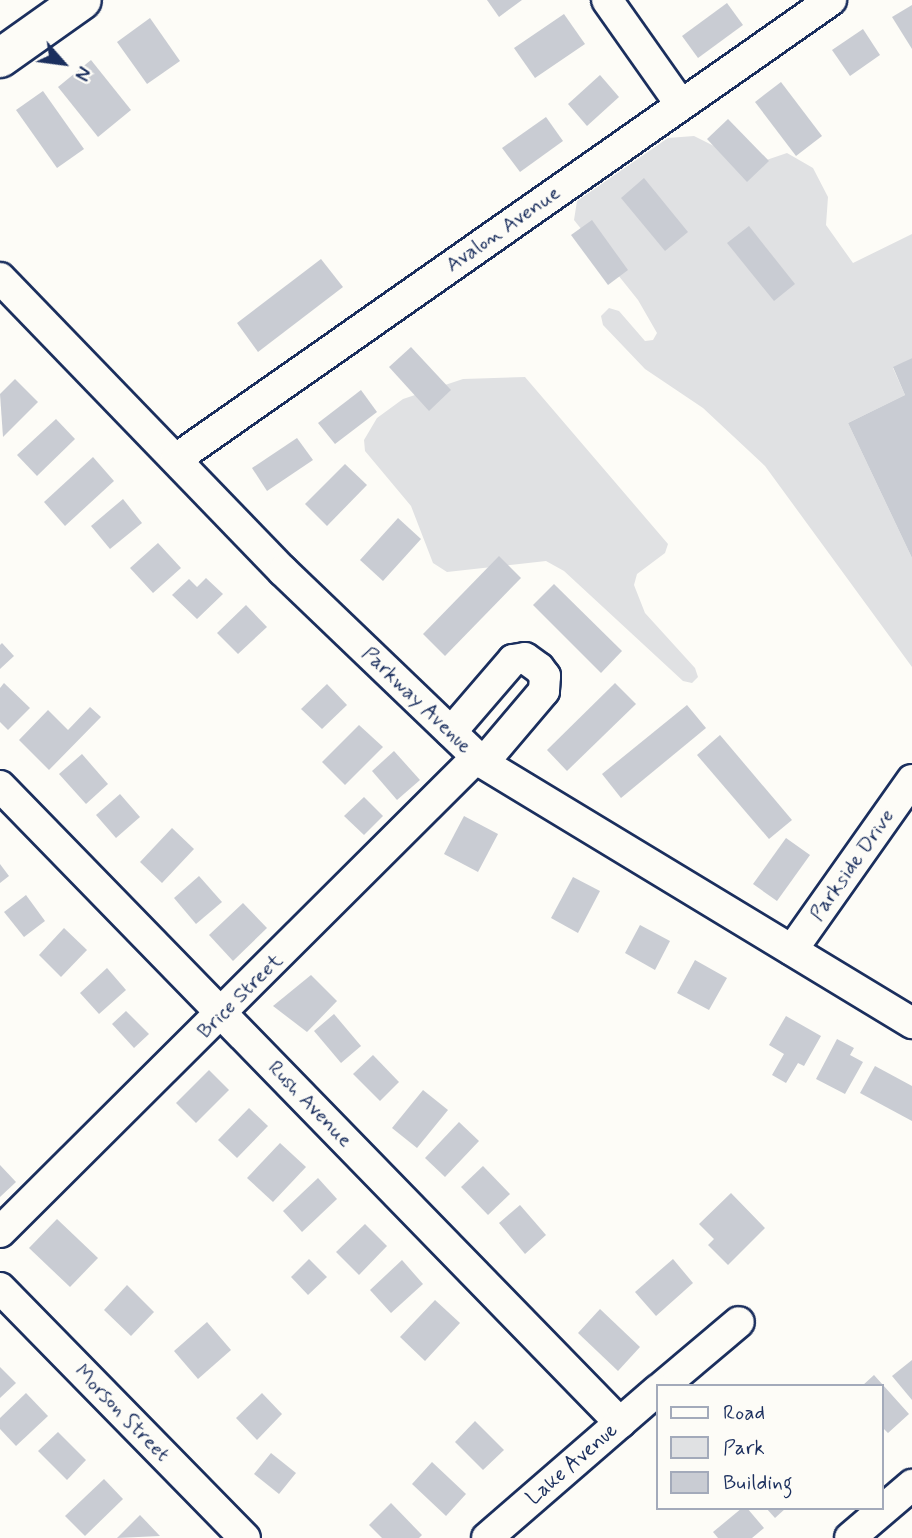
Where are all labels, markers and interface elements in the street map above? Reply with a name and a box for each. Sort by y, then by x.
north arrow [28,28,98,98]
text: N [68,62,96,85]
street label: Avalon Avenue [441,180,565,278]
street label: Parkway Avenue [355,639,479,761]
street label: Parkside Drive [805,805,899,925]
street label: Brice Street [192,948,288,1044]
street label: Rush Avenue [262,1055,358,1153]
street label: Morson Street [68,1358,176,1468]
legend [656,1384,884,1510]
text: Road [723,1399,765,1427]
street label: Lake Avenue [520,1416,624,1512]
text: Park [723,1434,765,1462]
text: Building [723,1469,793,1497]

